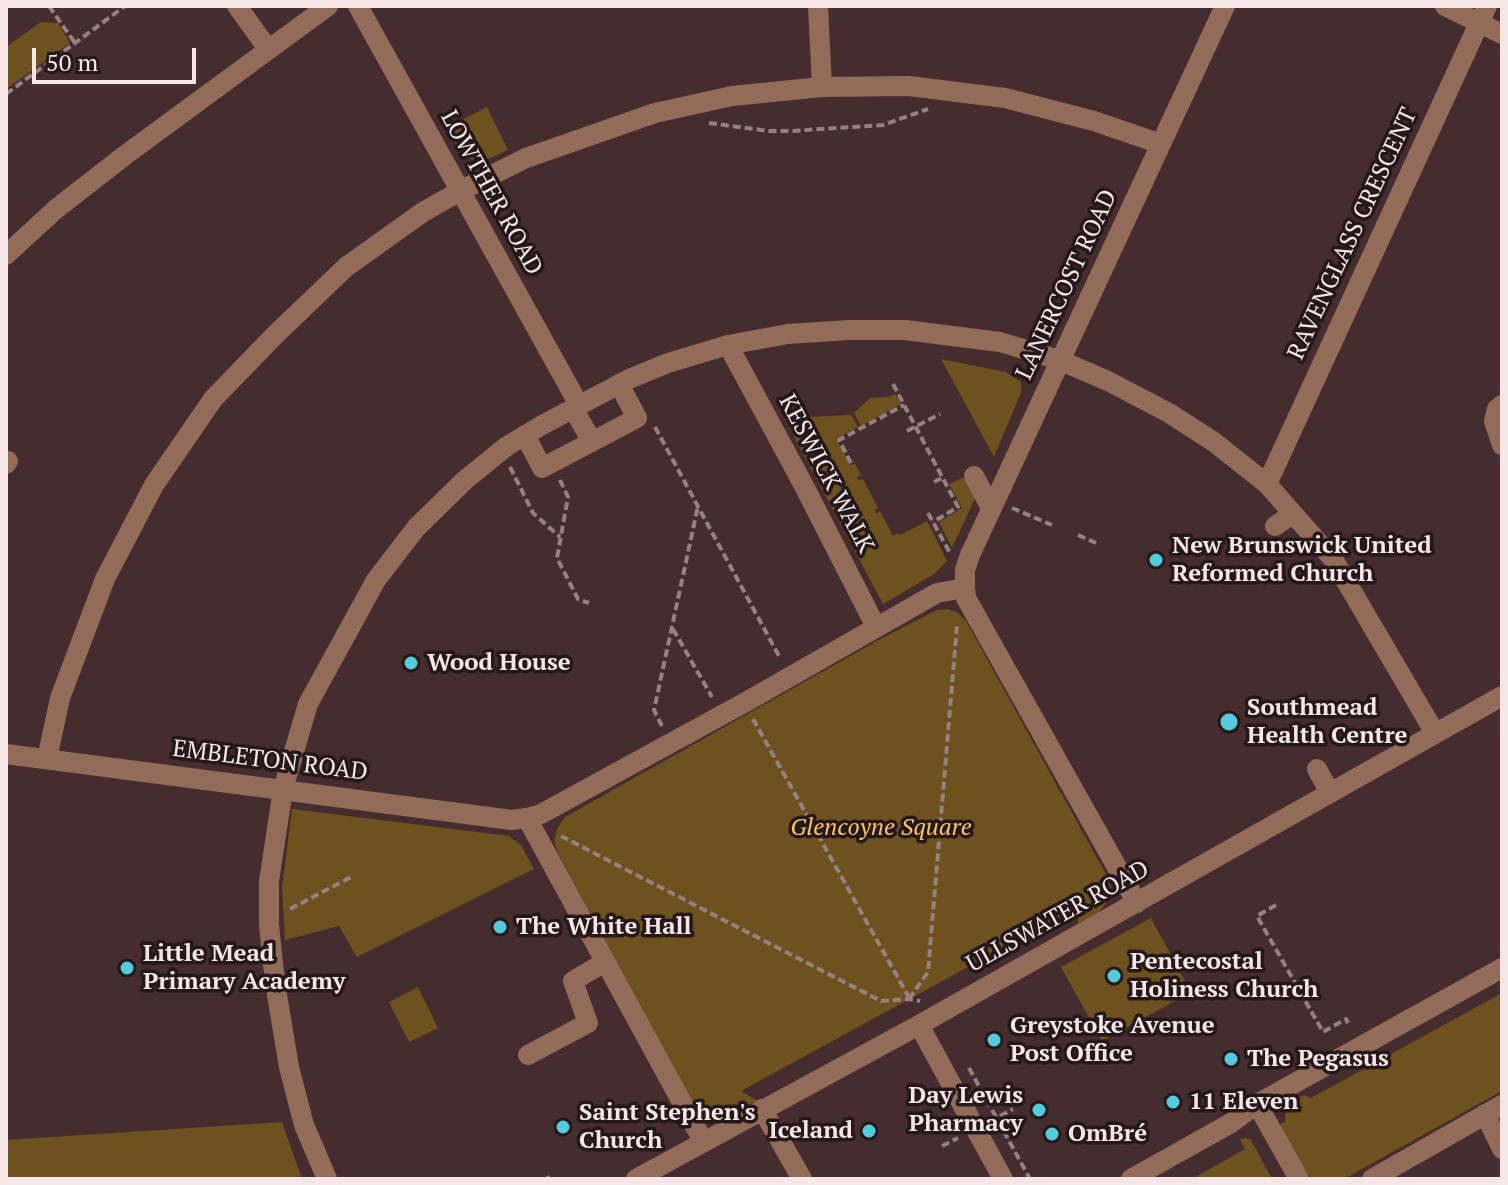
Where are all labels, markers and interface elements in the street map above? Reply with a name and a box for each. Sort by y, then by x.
scale bar [36,32,200,82]
text: 50 m [46,46,98,78]
street label: RAVENGLASS CRESCENT [1282,104,1424,364]
street label: LOWTHER ROAD [434,106,548,280]
street label: LANERCOST ROAD [1010,185,1124,385]
street label: KESWICK WALK [772,390,880,558]
place label: New Brunswick United Reformed Church [1172,532,1432,588]
marker: New Brunswick United Reformed Church [1147,551,1165,569]
place label: Wood House [427,649,571,677]
marker: Wood House [402,654,420,672]
place label: Southmead Health Centre [1247,694,1407,750]
marker: Southmead Health Centre [1218,711,1240,733]
street label: EMBLETON ROAD [171,735,369,787]
park label: Glencoyne Square [790,814,972,842]
street label: ULLSWATER ROAD [962,855,1154,979]
place label: The White Hall [516,913,692,941]
marker: The White Hall [491,918,509,936]
place label: Little Mead Primary Academy [143,940,346,996]
place label: Pentecostal Holiness Church [1130,948,1318,1004]
marker: Little Mead Primary Academy [118,959,136,977]
marker: Pentecostal Holiness Church [1105,967,1123,985]
place label: Greystoke Avenue Post Office [1010,1012,1215,1068]
marker: Greystoke Avenue Post Office [985,1031,1003,1049]
place label: The Pegasus [1247,1045,1389,1073]
marker: The Pegasus [1222,1050,1240,1068]
place label: Day Lewis Pharmacy [909,1082,1023,1138]
place label: 11 Eleven [1189,1088,1298,1116]
marker: 11 Eleven [1164,1093,1182,1111]
place label: Saint Stephen's Church [579,1099,756,1155]
marker: Day Lewis Pharmacy [1030,1101,1048,1119]
place label: Iceland [769,1117,853,1145]
marker: Saint Stephen's Church [554,1118,572,1136]
place label: OmBré [1068,1120,1147,1148]
marker: Iceland [860,1122,878,1140]
marker: OmBré [1043,1125,1061,1143]

